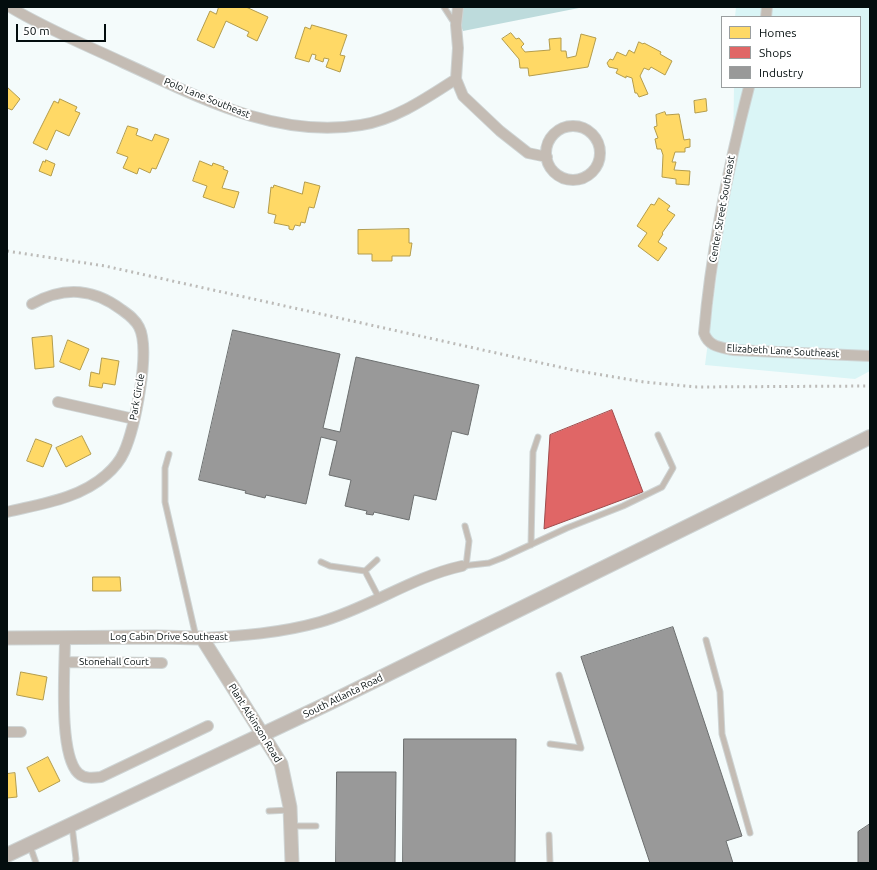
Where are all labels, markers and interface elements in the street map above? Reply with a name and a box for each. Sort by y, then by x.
scale bar [18,16,108,42]
legend [721,16,861,88]
text: 50 m [23,24,50,37]
text: Homes [759,26,797,39]
text: Shops [759,46,791,59]
text: Industry [759,66,803,79]
street label: Polo Lane Southeast [162,75,252,121]
street label: Center Street Southeast [707,155,737,263]
street label: Elizabeth Lane Southeast [726,342,840,360]
street label: Park Circle [127,373,147,421]
street label: Log Cabin Drive Southeast [110,631,228,643]
street label: Stonehall Court [79,656,149,668]
street label: South Atlanta Road [301,672,385,720]
street label: Plant Atkinson Road [226,681,284,765]

